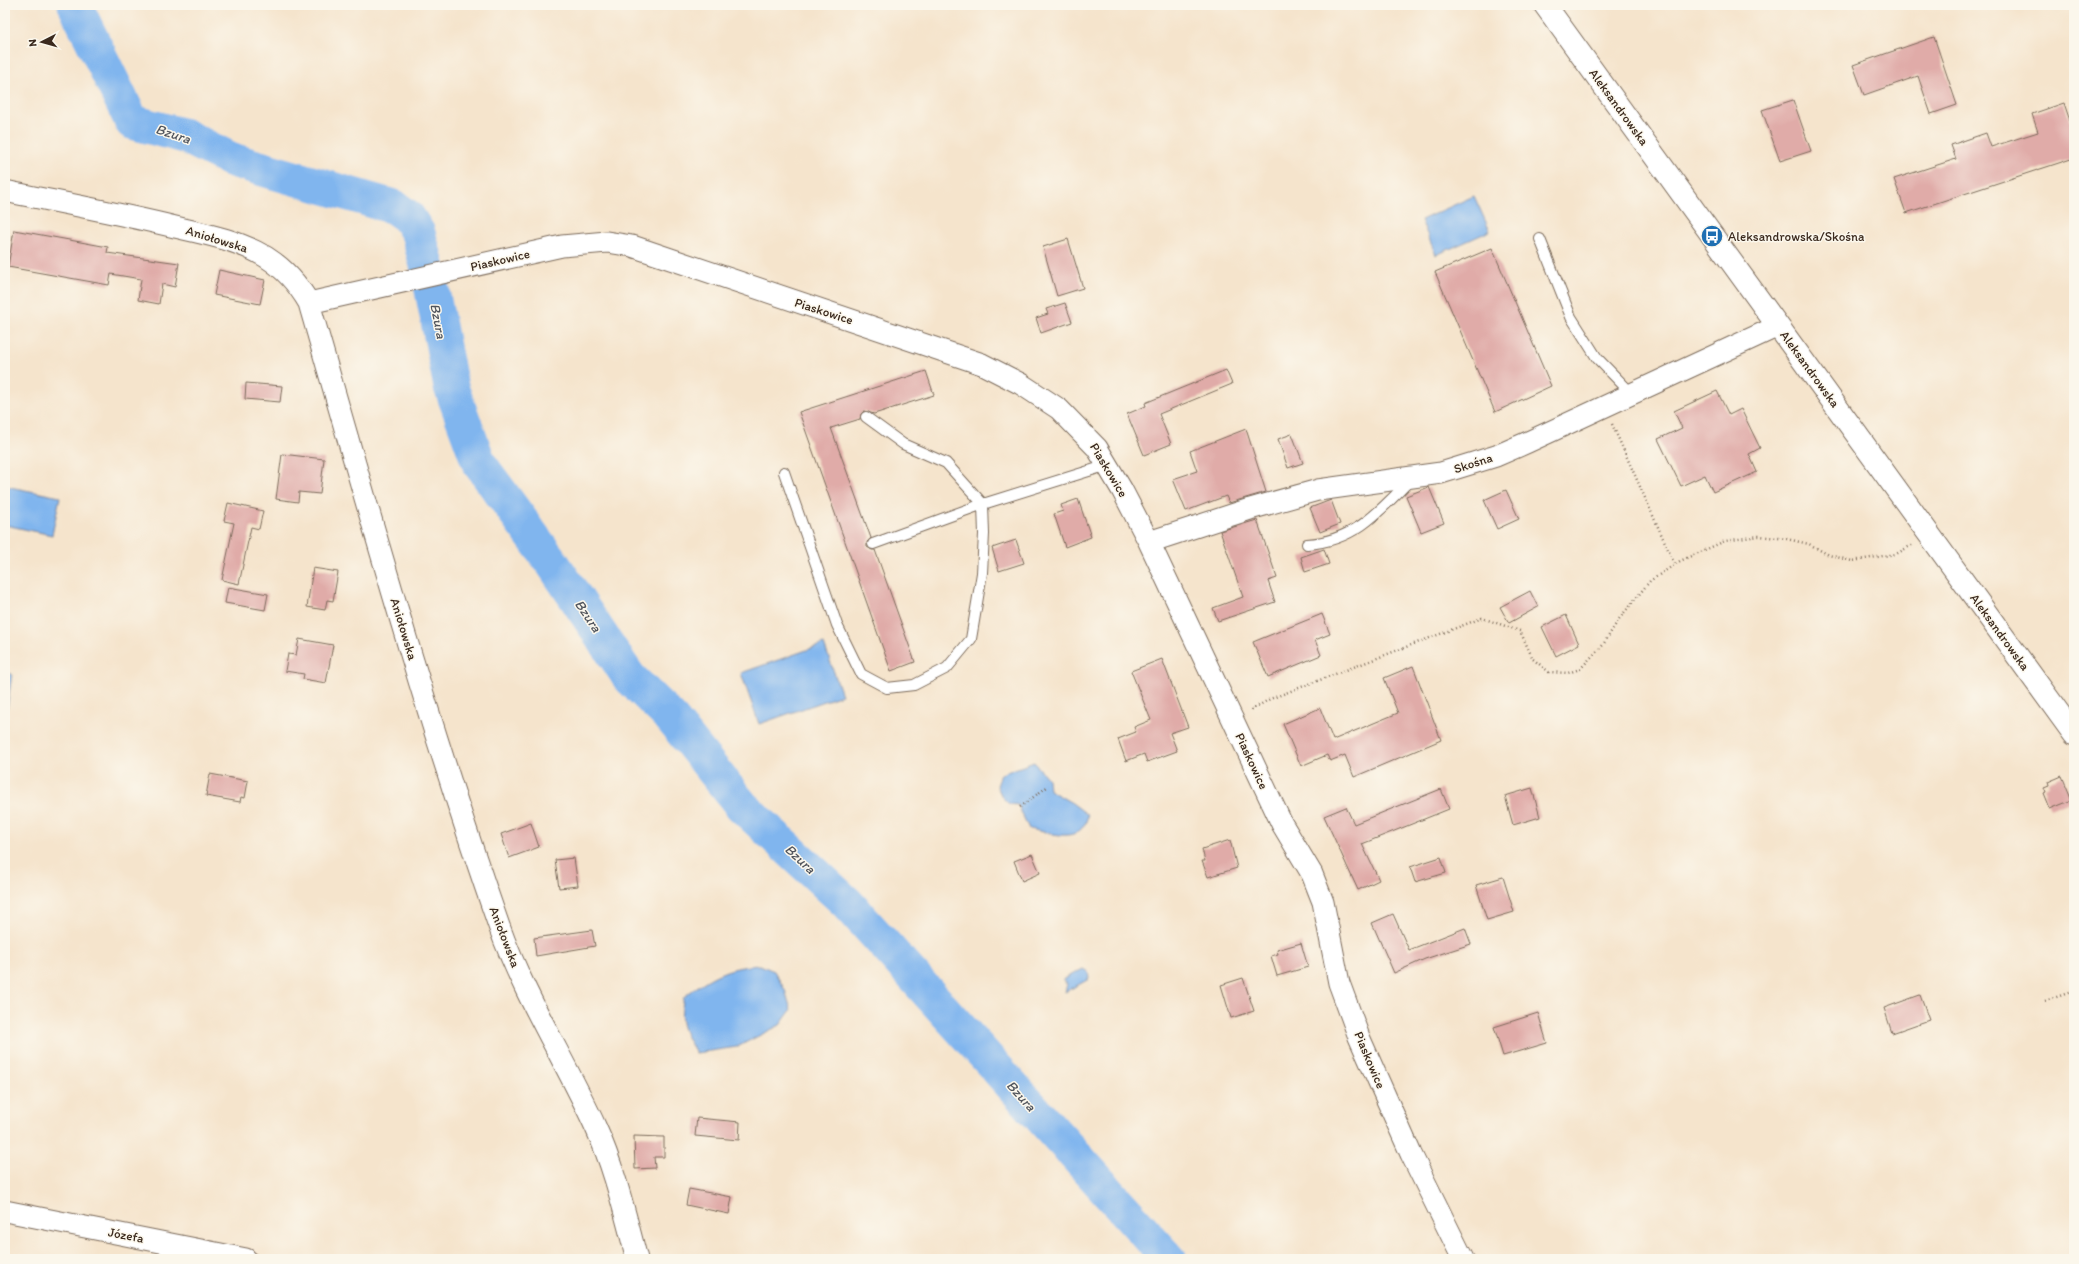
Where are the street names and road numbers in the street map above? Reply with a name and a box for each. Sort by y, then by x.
street label: Aleksandrowska [1586,66,1652,149]
street label: Aniołowska [184,222,250,256]
street label: Piaskowice [469,246,531,274]
street label: Piaskowice [793,294,855,328]
street label: Aleksandrowska [1777,328,1843,411]
street label: Piaskowice [1087,440,1131,500]
street label: Skośna [1452,450,1495,476]
street label: Aleksandrowska [1967,591,2033,674]
street label: Aniołowska [387,596,421,662]
street label: Piaskowice [1232,730,1272,792]
street label: Aniołowska [487,904,524,970]
street label: Piaskowice [1351,1029,1389,1091]
street label: Józefa [107,1224,146,1246]

